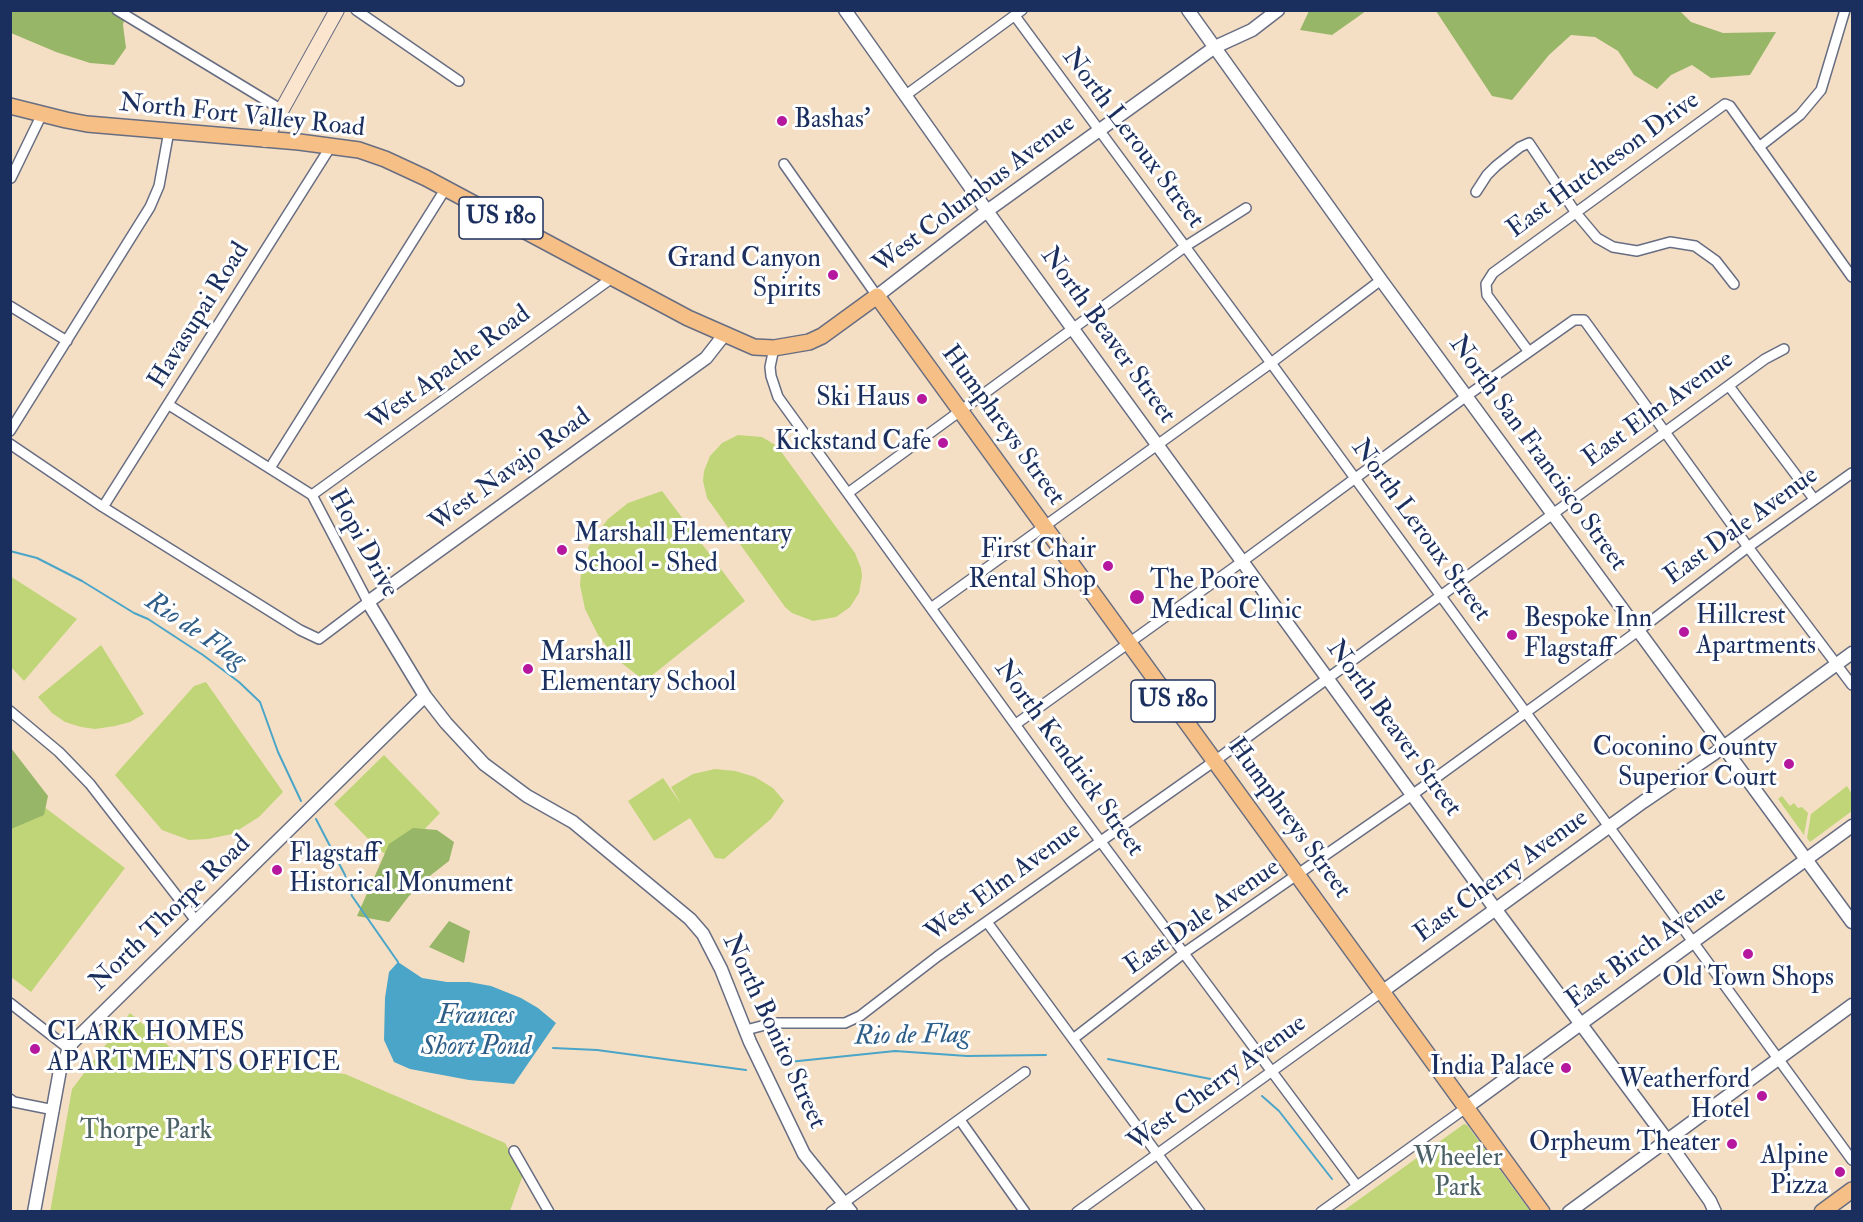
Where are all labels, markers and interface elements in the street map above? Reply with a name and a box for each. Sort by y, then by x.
street label: North Leroux Street [1054,43,1210,235]
street label: East Hutcheson Drive [1502,86,1706,246]
street label: North Fort Valley Road [118,89,366,145]
place label: Bashas’ [794,105,870,137]
street label: West Columbus Avenue [868,109,1082,281]
marker: Bashas’ [775,114,789,128]
road number: US 180 [459,197,543,239]
street label: Havasupai Road [143,237,257,395]
street label: North Beaver Street [1033,242,1181,430]
place label: Grand Canyon Spirits [667,244,821,306]
marker: Grand Canyon Spirits [826,268,840,282]
street label: West Apache Road [363,300,537,438]
street label: North San Francisco Street [1441,330,1633,578]
street label: Humphreys Street [933,340,1071,512]
street label: East Elm Avenue [1578,345,1740,475]
place label: Ski Haus [816,383,910,415]
marker: Ski Haus [915,392,929,406]
street label: West Navajo Road [425,402,597,540]
place label: Kickstand Cafe [775,427,931,459]
street label: North Leroux Street [1343,434,1497,628]
marker: Kickstand Cafe [936,436,950,450]
street label: East Dale Avenue [1659,461,1825,593]
street label: Hopi Drive [320,485,404,603]
place label: Marshall Elementary School - Shed [574,519,792,580]
place label: First Chair Rental Shop [968,535,1096,596]
marker: Marshall Elementary School - Shed [555,543,569,557]
marker: First Chair Rental Shop [1101,559,1115,573]
place label: The Poore Medical Clinic [1150,566,1302,628]
water label: Rio de Flag [138,586,252,678]
marker: The Poore Medical Clinic [1128,588,1146,606]
place label: Hillcrest Apartments [1696,601,1816,662]
place label: Bespoke Inn Flagstaff [1524,604,1652,666]
marker: Hillcrest Apartments [1677,625,1691,639]
marker: Bespoke Inn Flagstaff [1505,628,1519,642]
street label: North Beaver Street [1319,635,1467,823]
place label: Marshall Elementary School [540,638,736,700]
street label: North Kendrick Street [986,655,1150,863]
marker: Marshall Elementary School [521,662,535,676]
road number: US 180 [1131,680,1215,722]
street label: Humphreys Street [1219,733,1357,905]
place label: Coconino County Superior Court [1593,733,1777,794]
marker: Coconino County Superior Court [1782,757,1796,771]
street label: East Cherry Avenue [1409,803,1595,951]
street label: West Elm Avenue [920,816,1088,950]
street label: North Thorpe Road [84,829,258,999]
place label: Flagstaff Historical Monument [289,839,513,900]
street label: East Dale Avenue [1119,853,1287,983]
marker: Flagstaff Historical Monument [270,863,284,877]
street label: East Birch Avenue [1561,879,1733,1017]
street label: North Bonito Street [714,930,832,1134]
marker: Old Town Shops [1741,947,1755,961]
place label: Old Town Shops [1662,963,1834,995]
water label: Frances Short Pond [421,1001,531,1064]
street label: West Cherry Avenue [1123,1009,1313,1159]
place label: CLARK HOMES APARTMENTS OFFICE [47,1018,340,1080]
water label: Rio de Flag [854,1020,970,1054]
marker: CLARK HOMES APARTMENTS OFFICE [28,1042,42,1056]
place label: India Palace [1430,1052,1554,1084]
marker: India Palace [1559,1061,1573,1075]
place label: Weatherford Hotel [1619,1065,1750,1126]
marker: Weatherford Hotel [1755,1089,1769,1103]
park label: Thorpe Park [80,1116,212,1148]
place label: Orpheum Theater [1529,1128,1720,1160]
marker: Orpheum Theater [1725,1137,1739,1151]
place label: Alpine Pizza [1761,1141,1828,1202]
park label: Wheeler Park [1413,1143,1503,1204]
marker: Alpine Pizza [1833,1165,1847,1179]

